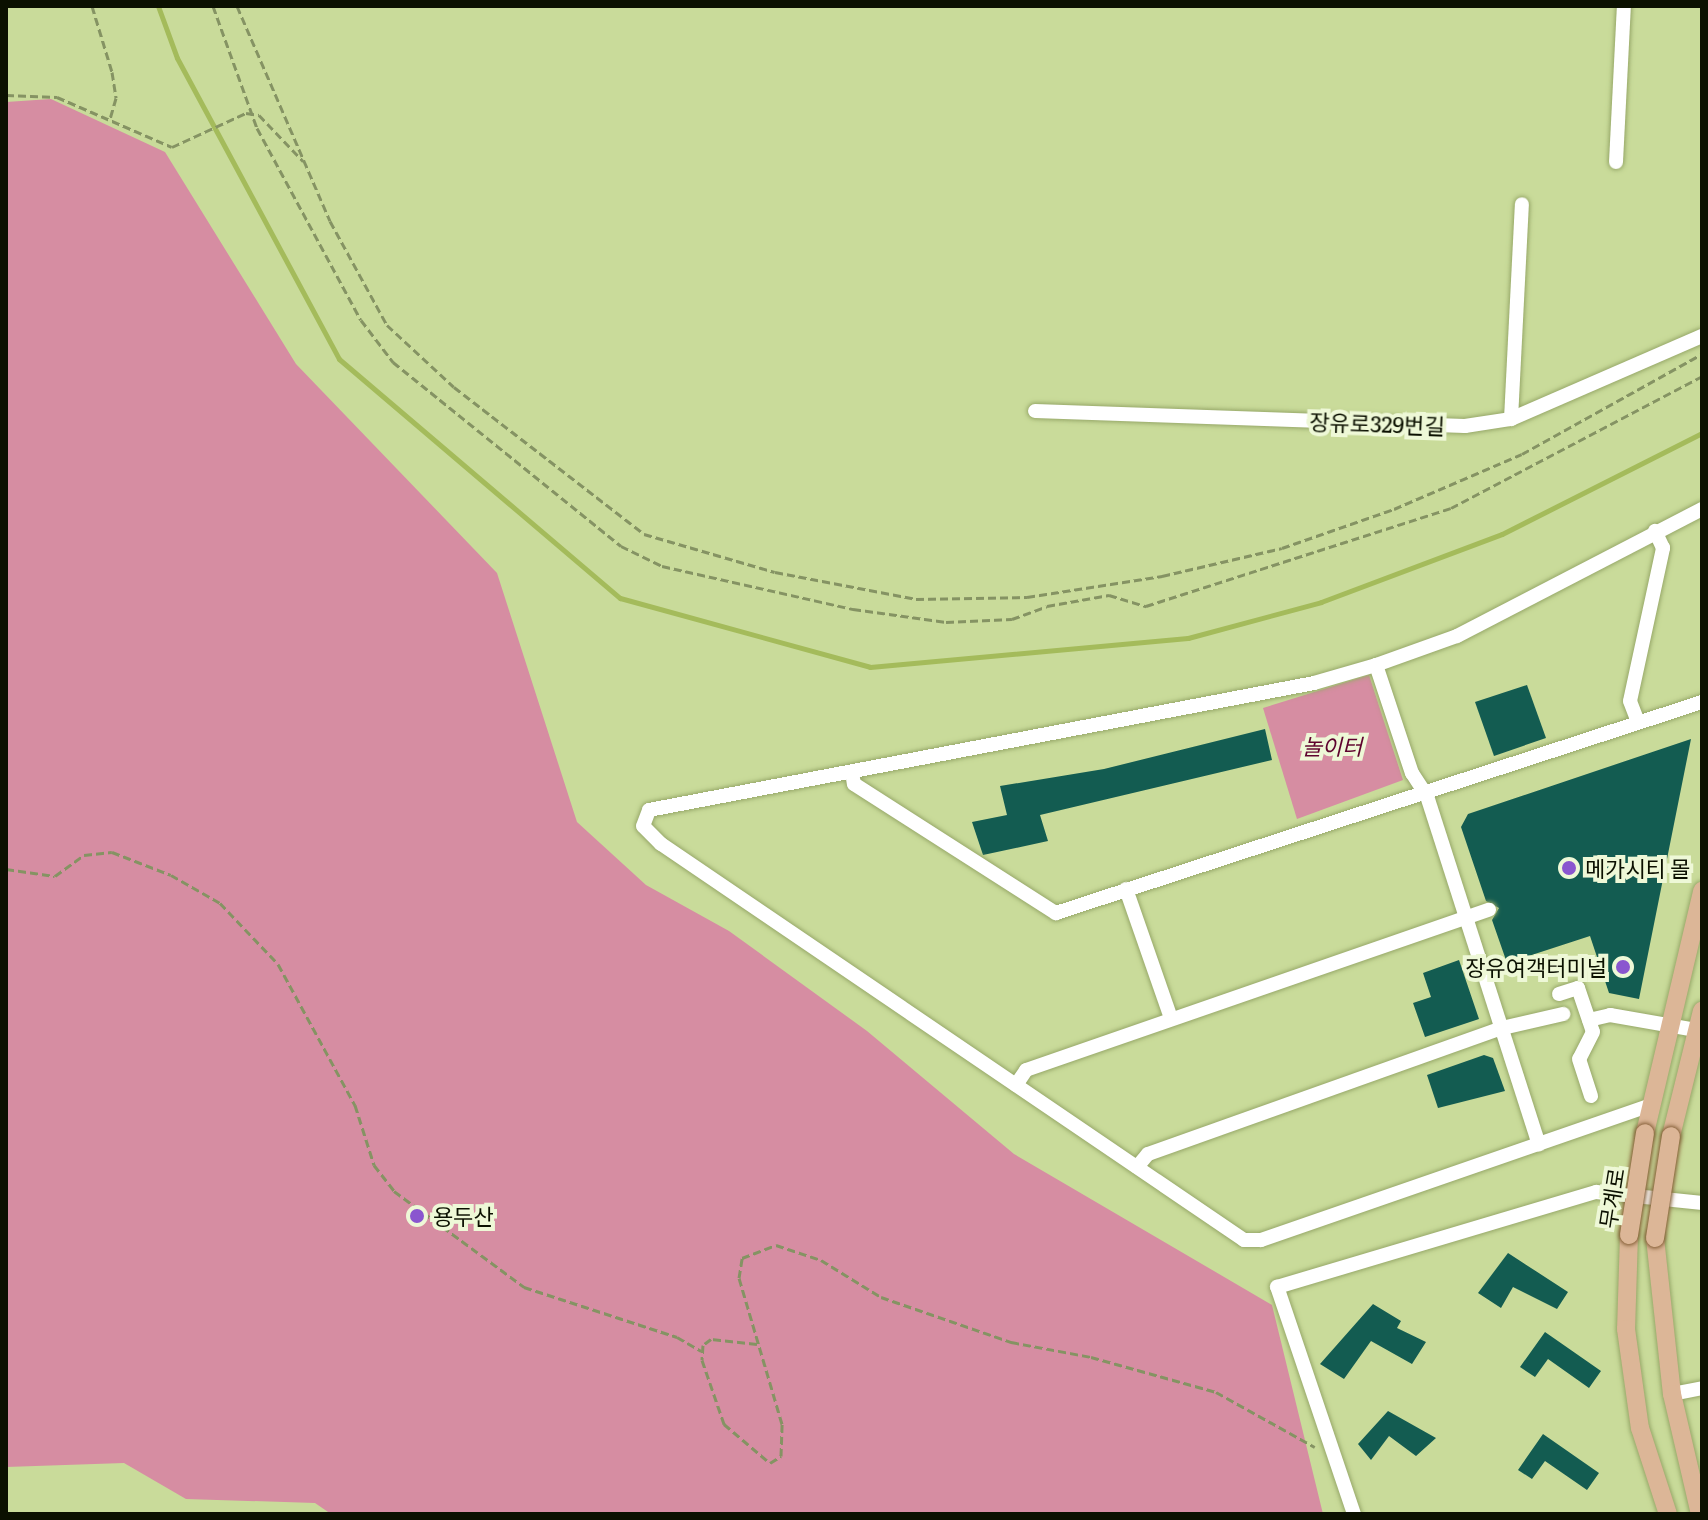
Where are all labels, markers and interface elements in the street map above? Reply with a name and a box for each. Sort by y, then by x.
street label: 장유로329번길 [1309,407,1445,439]
park label: 놀이터 [1302,733,1362,759]
place label: 메가시티 몰 [1585,855,1691,881]
marker: 메가시티 몰 [1560,859,1578,877]
place label: 장유여객터미널 [1465,954,1607,980]
marker: 장유여객터미널 [1614,958,1632,976]
street label: 무계로 [1593,1166,1629,1230]
place label: 용두산 [433,1203,494,1229]
marker: 용두산 [408,1207,426,1225]

